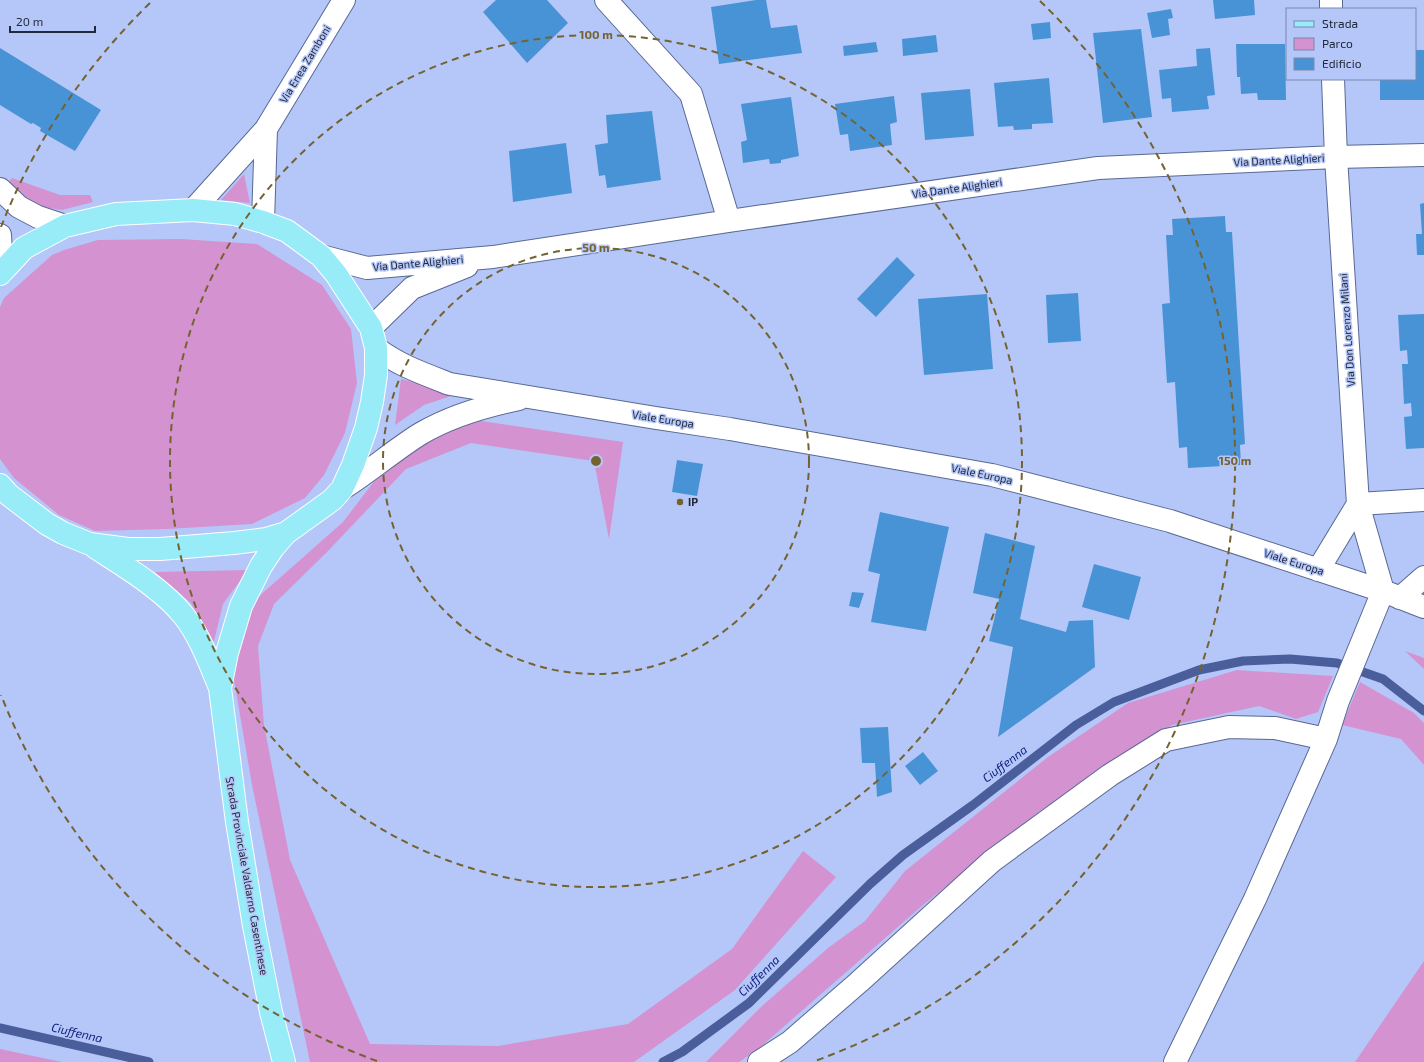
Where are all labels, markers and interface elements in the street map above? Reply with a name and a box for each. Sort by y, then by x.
scale bar [10,8,95,34]
legend [1286,8,1416,80]
text: 20 m [16,14,43,28]
text: Strada [1322,16,1358,30]
street label: Via Enea Zamboni [276,22,333,105]
text: 100 m [579,27,613,41]
text: Parco [1322,36,1353,50]
text: Edificio [1322,56,1362,70]
street label: Via Dante Alighieri [1233,151,1325,168]
street label: Via Dante Alighieri [911,175,1003,200]
text: 50 m [582,240,610,254]
street label: Via Dante Alighieri [372,252,464,273]
street label: Via Don Lorenzo Milani [1336,273,1357,387]
street label: Viale Europa [631,407,695,430]
text: 150 m [1219,453,1251,467]
centre of rings [589,454,603,468]
street label: Viale Europa [950,461,1014,486]
place label: IP [688,495,698,508]
marker: IP [675,497,685,507]
street label: Viale Europa [1262,546,1326,577]
water label: Ciuffenna [979,742,1030,785]
street label: Strada Provinciale Valdarno Casentinese [224,776,271,976]
water label: Ciuffenna [735,952,782,998]
water label: Ciuffenna [50,1019,104,1045]

